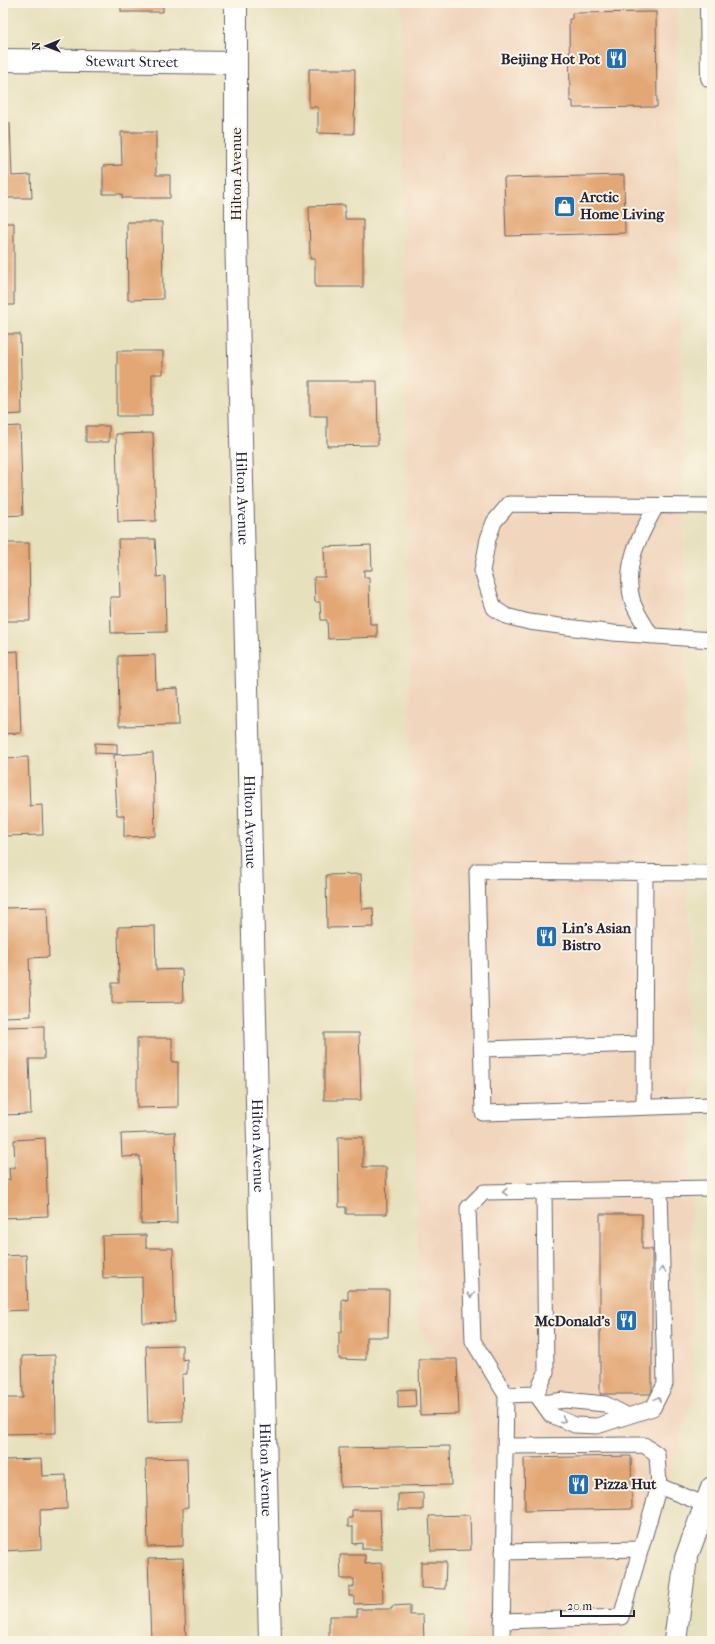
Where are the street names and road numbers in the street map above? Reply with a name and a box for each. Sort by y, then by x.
street label: Stewart Street [85,52,179,71]
street label: Hilton Avenue [227,127,245,221]
street label: Hilton Avenue [232,451,253,546]
street label: Hilton Avenue [240,775,260,869]
street label: Hilton Avenue [248,1099,268,1193]
street label: Hilton Avenue [256,1423,276,1517]

